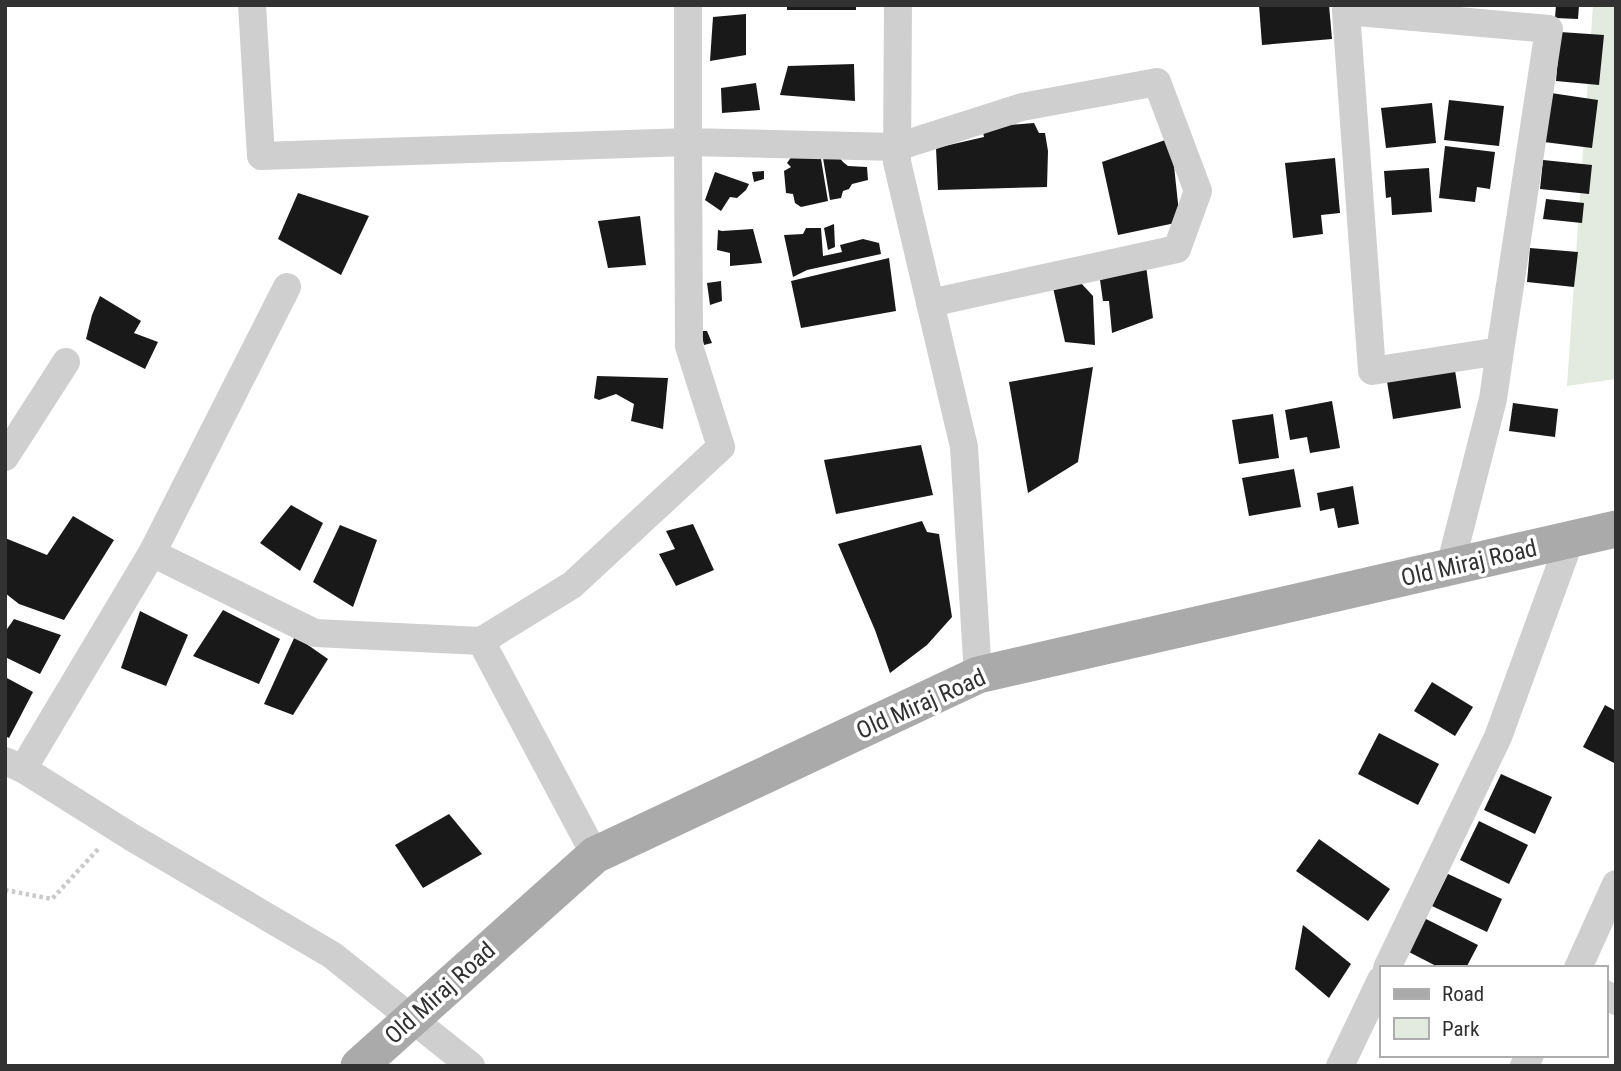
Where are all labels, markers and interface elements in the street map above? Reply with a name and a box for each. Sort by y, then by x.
street label: Old Miraj Road [1398,534,1540,592]
street label: Old Miraj Road [852,663,990,745]
street label: Old Miraj Road [379,936,501,1050]
legend [1380,966,1607,1057]
text: Road [1442,982,1484,1006]
text: Park [1442,1017,1480,1041]

